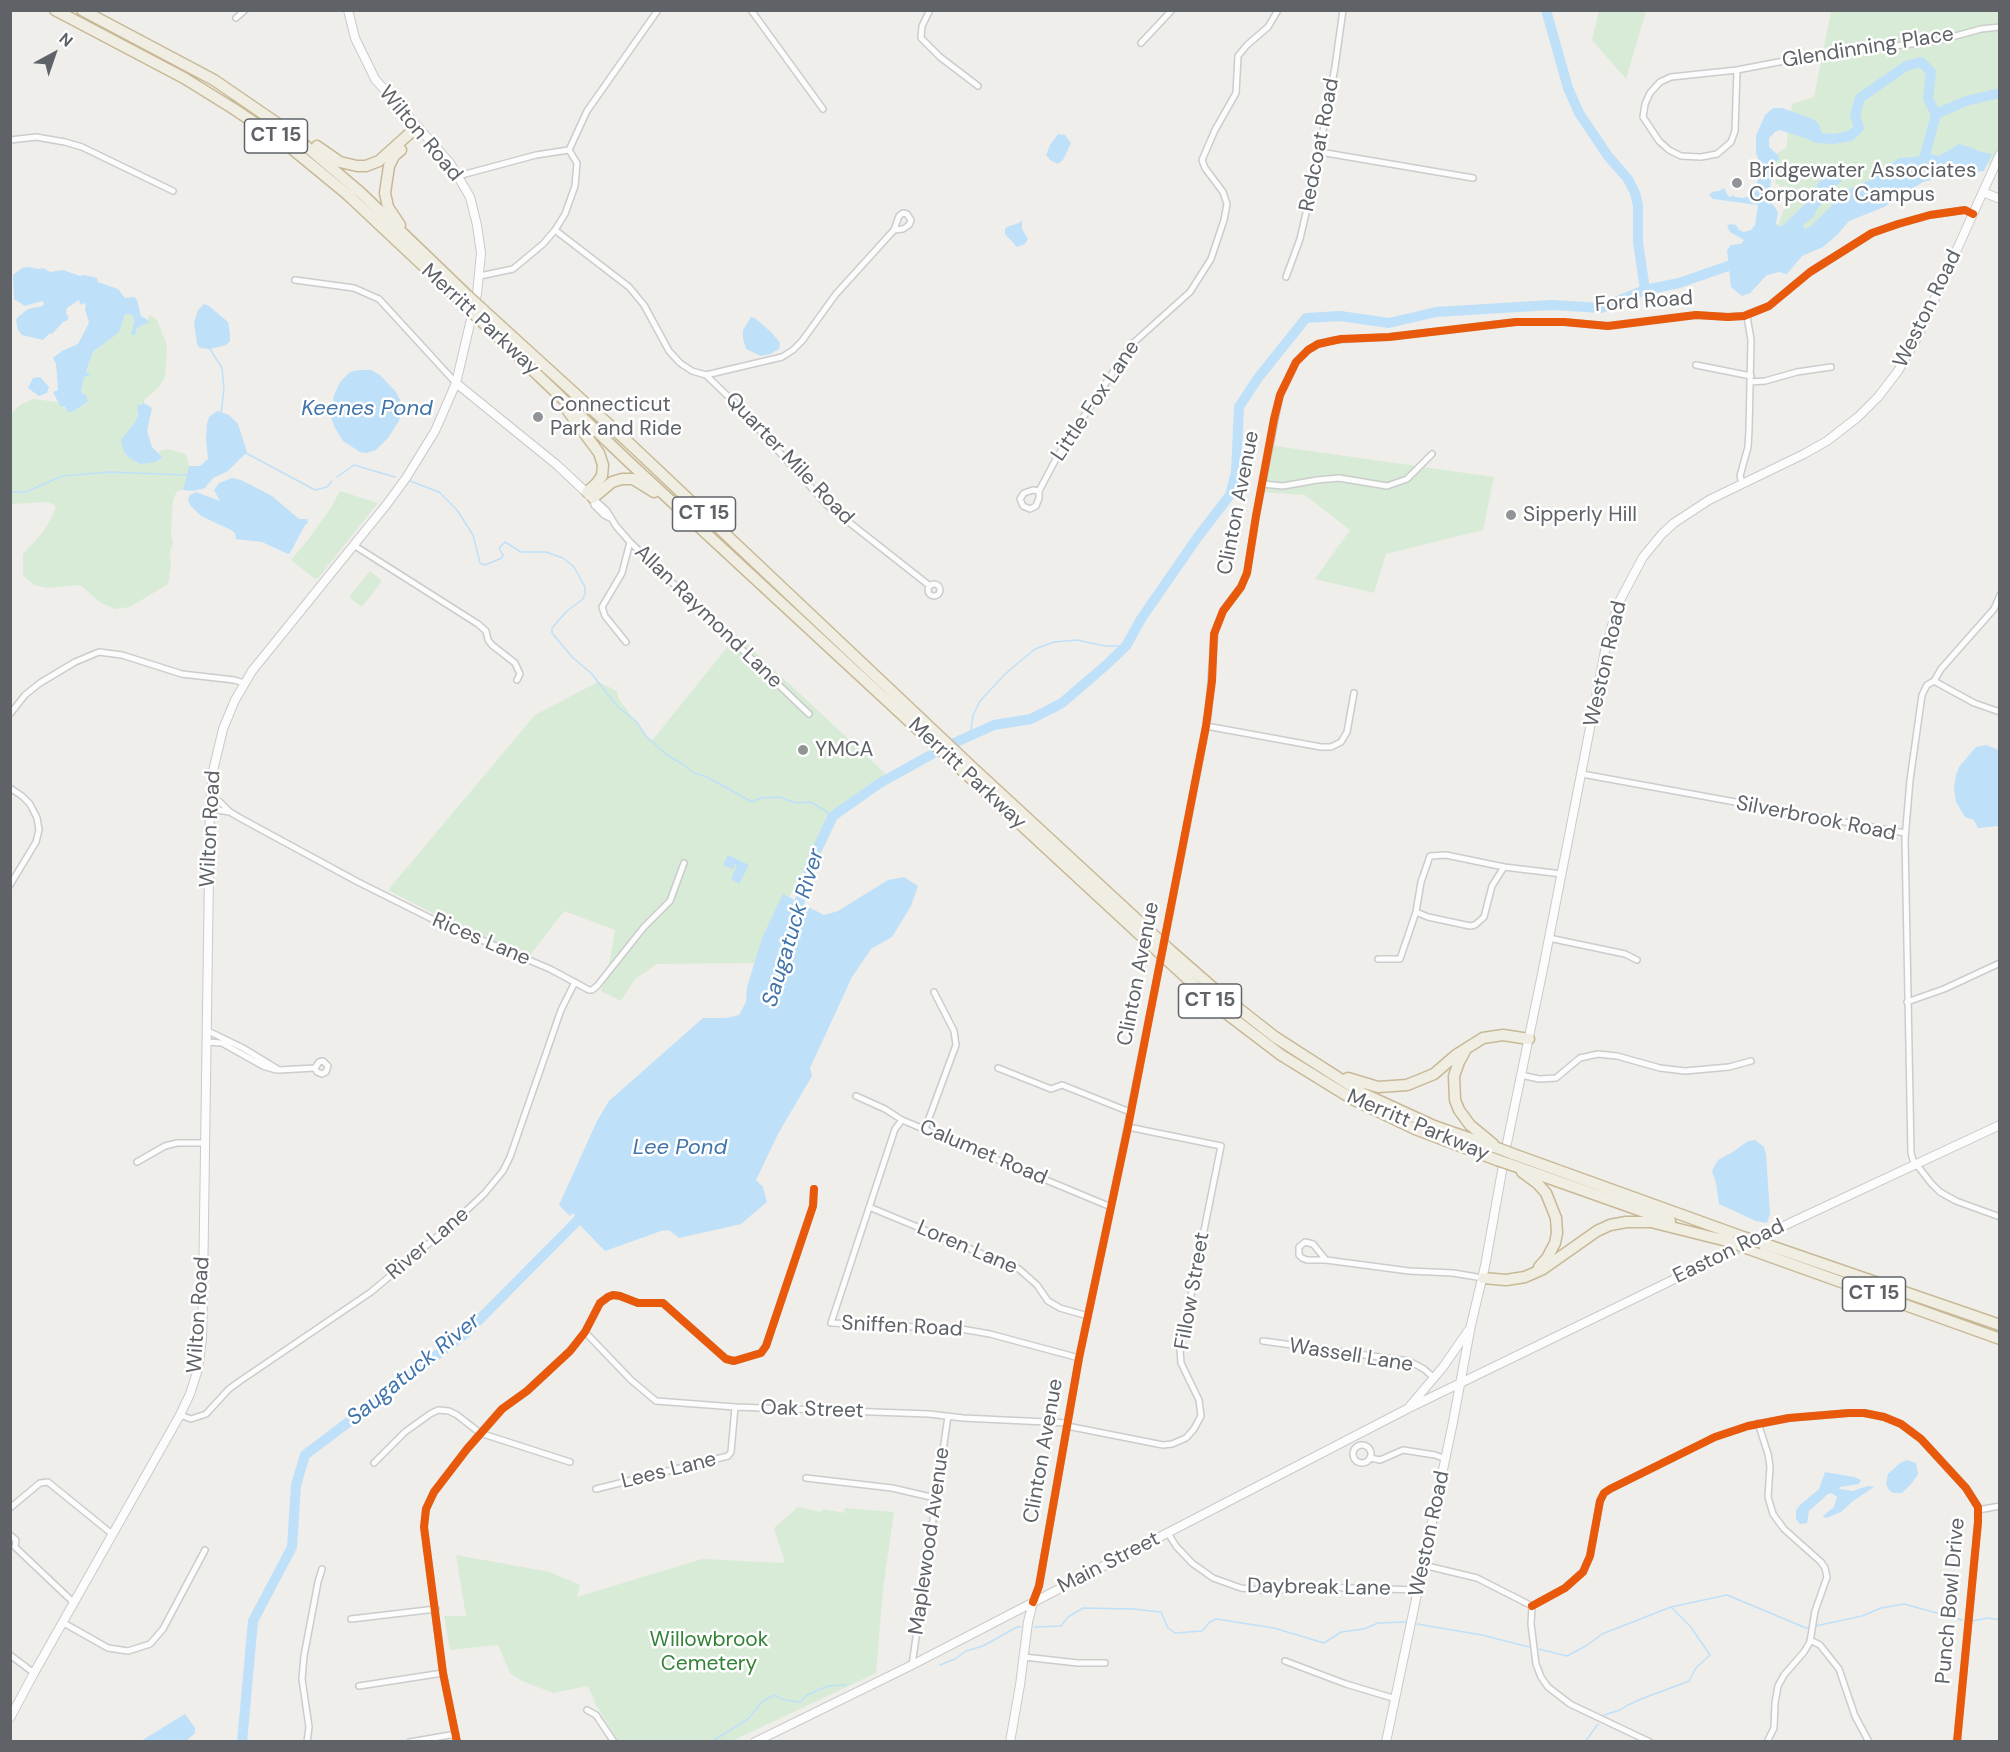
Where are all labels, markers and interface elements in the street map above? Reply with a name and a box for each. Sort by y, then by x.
street label: Glendinning Place [1780,22,1956,74]
north arrow [24,24,84,84]
text: N [55,28,77,52]
street label: Redcoat Road [1295,76,1345,214]
street label: Wilton Road [373,81,467,187]
road number: CT 15 [244,119,308,153]
place label: Bridgewater Associates Corporate Campus [1749,158,1977,208]
marker: Bridgewater Associates Corporate Campus [1730,176,1744,190]
street label: Weston Road [1889,246,1967,372]
street label: Merritt Parkway [416,259,544,381]
street label: Ford Road [1594,286,1694,318]
street label: Little Fox Lane [1046,336,1146,466]
street label: Quarter Mile Road [719,387,859,531]
place label: Connecticut Park and Ride [550,392,682,442]
water label: Keenes Pond [301,396,433,422]
marker: Connecticut Park and Ride [531,410,545,424]
street label: Clinton Avenue [1213,429,1265,577]
road number: CT 15 [672,497,736,531]
place label: Sipperly Hill [1523,502,1637,528]
marker: Sipperly Hill [1504,508,1518,522]
street label: Allan Raymond Lane [629,540,787,694]
street label: Weston Road [1579,599,1633,729]
street label: Merritt Parkway [903,713,1031,835]
place label: YMCA [815,737,873,763]
marker: YMCA [796,743,810,757]
street label: Wilton Road [195,770,227,888]
street label: Silverbrook Road [1734,791,1898,847]
water label: Saugatuck River [757,846,831,1010]
street label: Clinton Avenue [1113,900,1165,1048]
street label: Rices Lane [428,908,534,972]
road number: CT 15 [1178,984,1242,1018]
street label: Merritt Parkway [1343,1085,1493,1167]
street label: Calumet Road [915,1115,1051,1191]
water label: Lee Pond [633,1135,727,1161]
street label: River Lane [382,1202,474,1286]
street label: Easton Road [1669,1214,1789,1290]
street label: Loren Lane [913,1216,1021,1280]
street label: Fillow Street [1170,1230,1216,1352]
street label: Wilton Road [182,1256,216,1374]
road number: CT 15 [1842,1277,1906,1311]
water label: Saugatuck River [342,1308,486,1432]
street label: Sniffen Road [841,1311,963,1343]
street label: Wassell Lane [1287,1334,1415,1378]
street label: Clinton Avenue [1019,1377,1069,1525]
street label: Oak Street [760,1396,864,1424]
street label: Maplewood Avenue [904,1446,956,1636]
street label: Lees Lane [619,1447,719,1495]
street label: Weston Road [1404,1469,1456,1599]
street label: Punch Bowl Drive [1931,1517,1971,1685]
street label: Main Street [1054,1527,1164,1599]
street label: Daybreak Lane [1247,1574,1391,1602]
park label: Willowbrook Cemetery [650,1627,768,1677]

